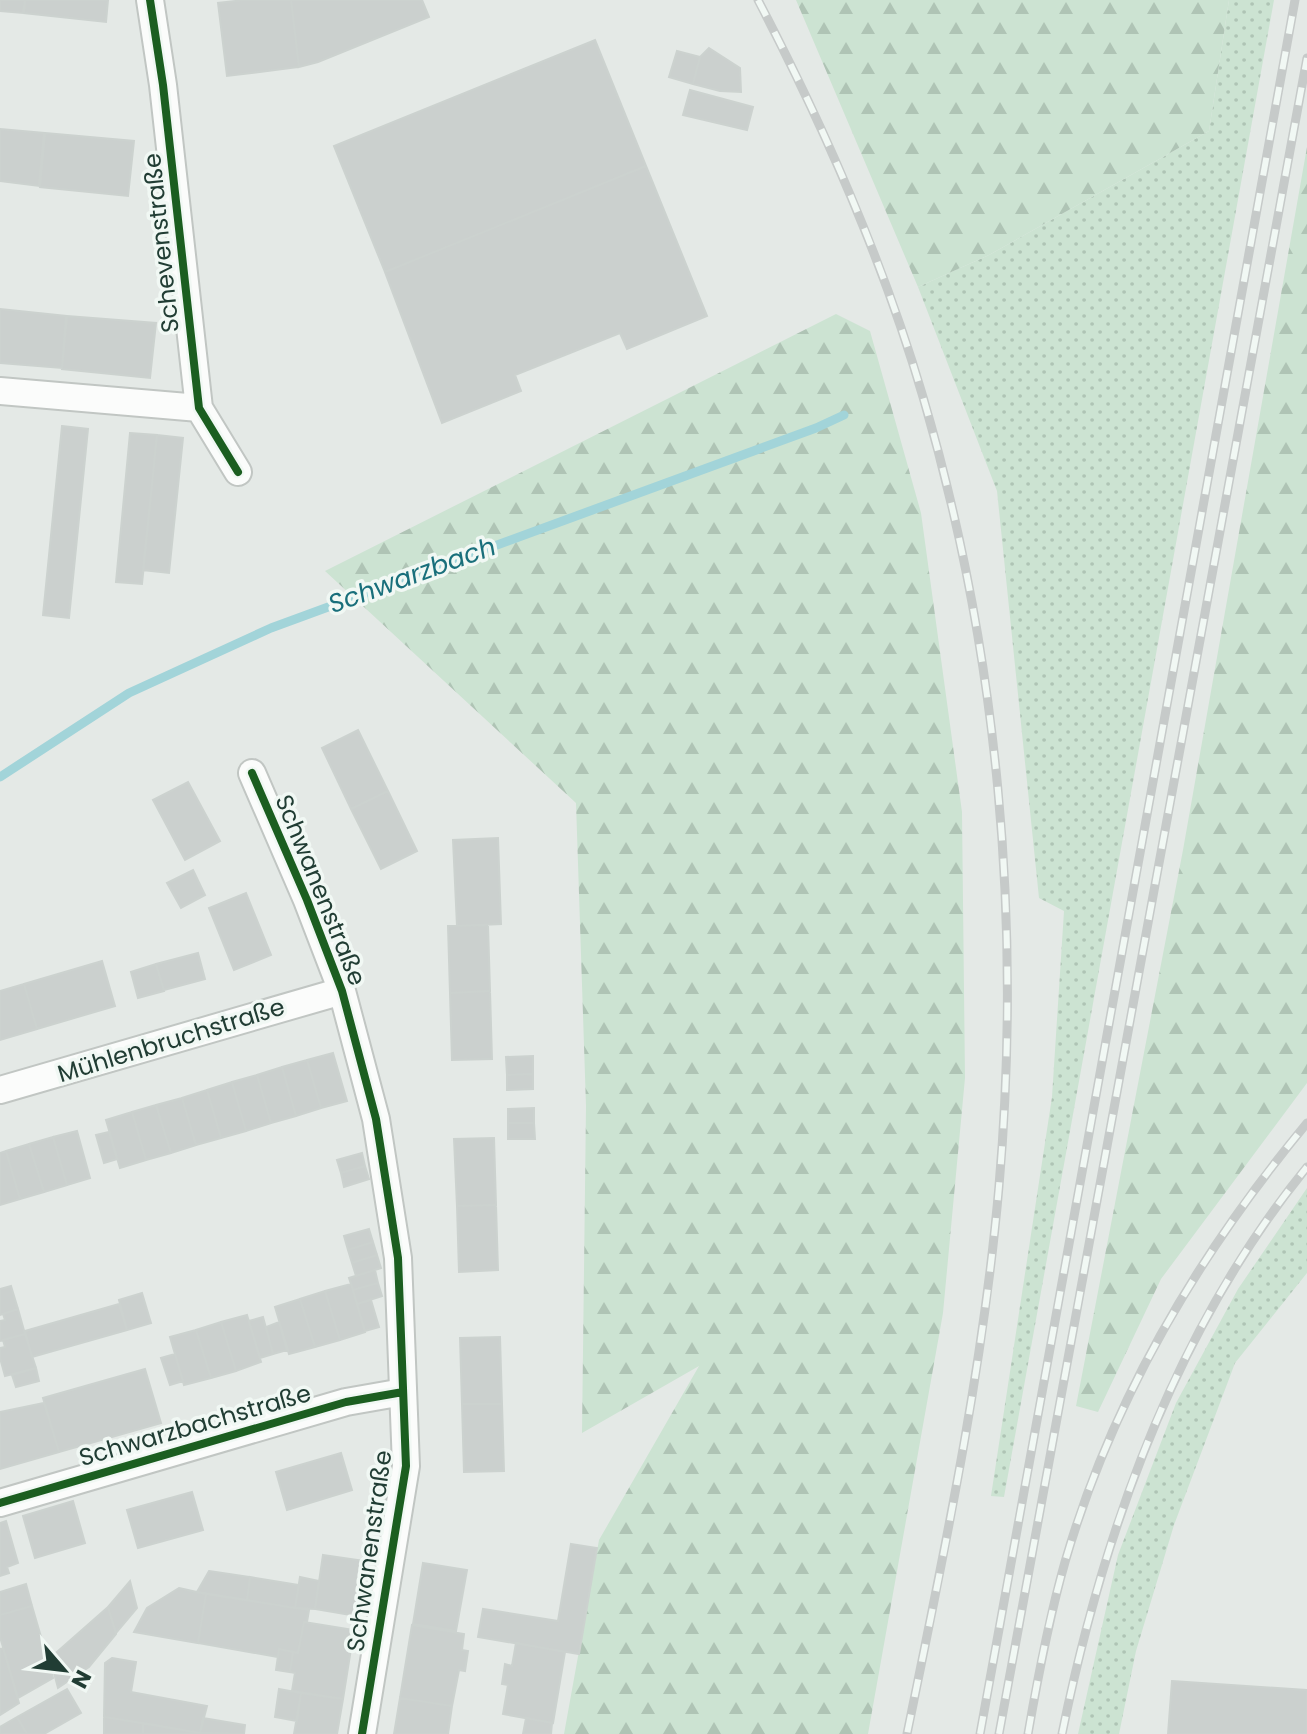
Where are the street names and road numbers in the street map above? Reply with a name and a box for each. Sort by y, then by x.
street label: Schevenstraße [135,152,187,334]
street label: Schwanenstraße [268,790,374,990]
street label: Mühlenbruchstraße [53,990,289,1090]
street label: Schwarzbachstraße [75,1376,315,1474]
street label: Schwanenstraße [339,1448,399,1654]

